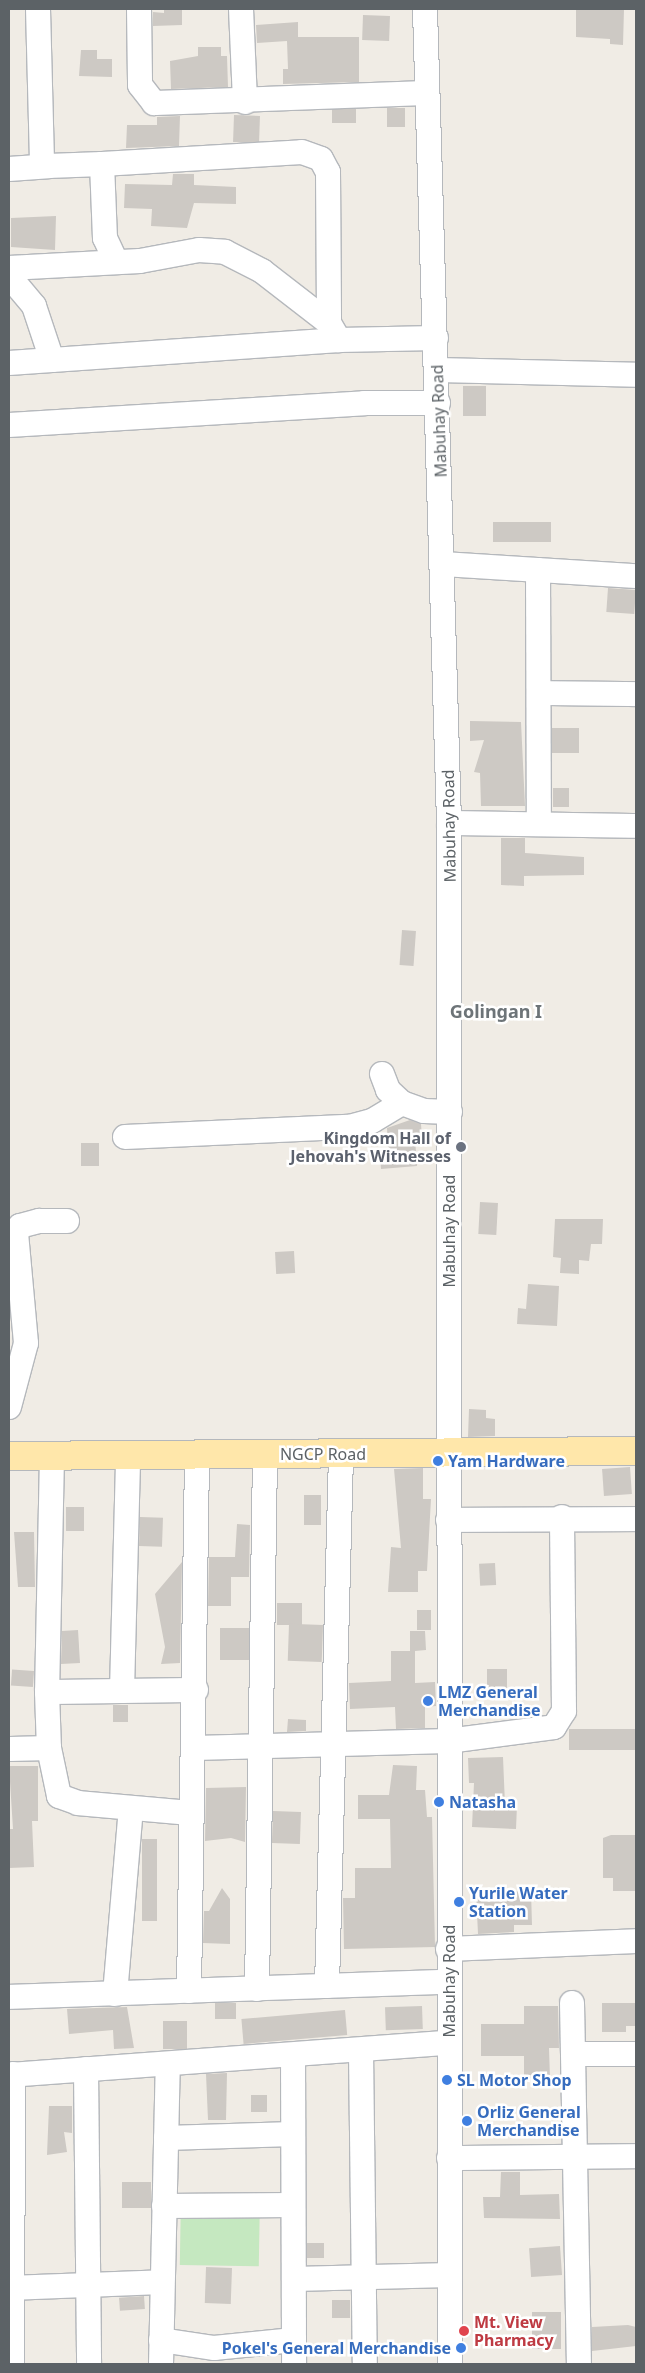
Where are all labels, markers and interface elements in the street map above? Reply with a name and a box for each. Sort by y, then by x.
street label: Mabuhay Road [427,364,451,478]
street label: Mabuhay Road [438,769,460,883]
district label: Golingan I [450,1000,542,1022]
place label: Kingdom Hall of Jehovah's Witnesses [290,1128,451,1166]
marker: Kingdom Hall of Jehovah's Witnesses [455,1141,467,1153]
street label: Mabuhay Road [439,1175,459,1287]
street label: NGCP Road [280,1444,366,1464]
place label: Yam Hardware [448,1451,565,1471]
marker: Yam Hardware [432,1455,444,1467]
place label: LMZ General Merchandise [438,1682,541,1720]
marker: LMZ General Merchandise [422,1695,434,1707]
place label: Natasha [449,1792,516,1812]
marker: Natasha [433,1796,445,1808]
place label: Yurile Water Station [469,1883,568,1921]
marker: Yurile Water Station [453,1896,465,1908]
street label: Mabuhay Road [439,1925,459,2037]
place label: SL Motor Shop [457,2070,572,2090]
marker: SL Motor Shop [441,2074,453,2086]
place label: Orliz General Merchandise [477,2102,581,2140]
marker: Orliz General Merchandise [461,2115,473,2127]
place label: Mt. View Pharmacy [474,2312,554,2350]
marker: Mt. View Pharmacy [458,2325,470,2337]
place label: Pokel's General Merchandise [222,2338,451,2358]
marker: Pokel's General Merchandise [455,2342,467,2354]

